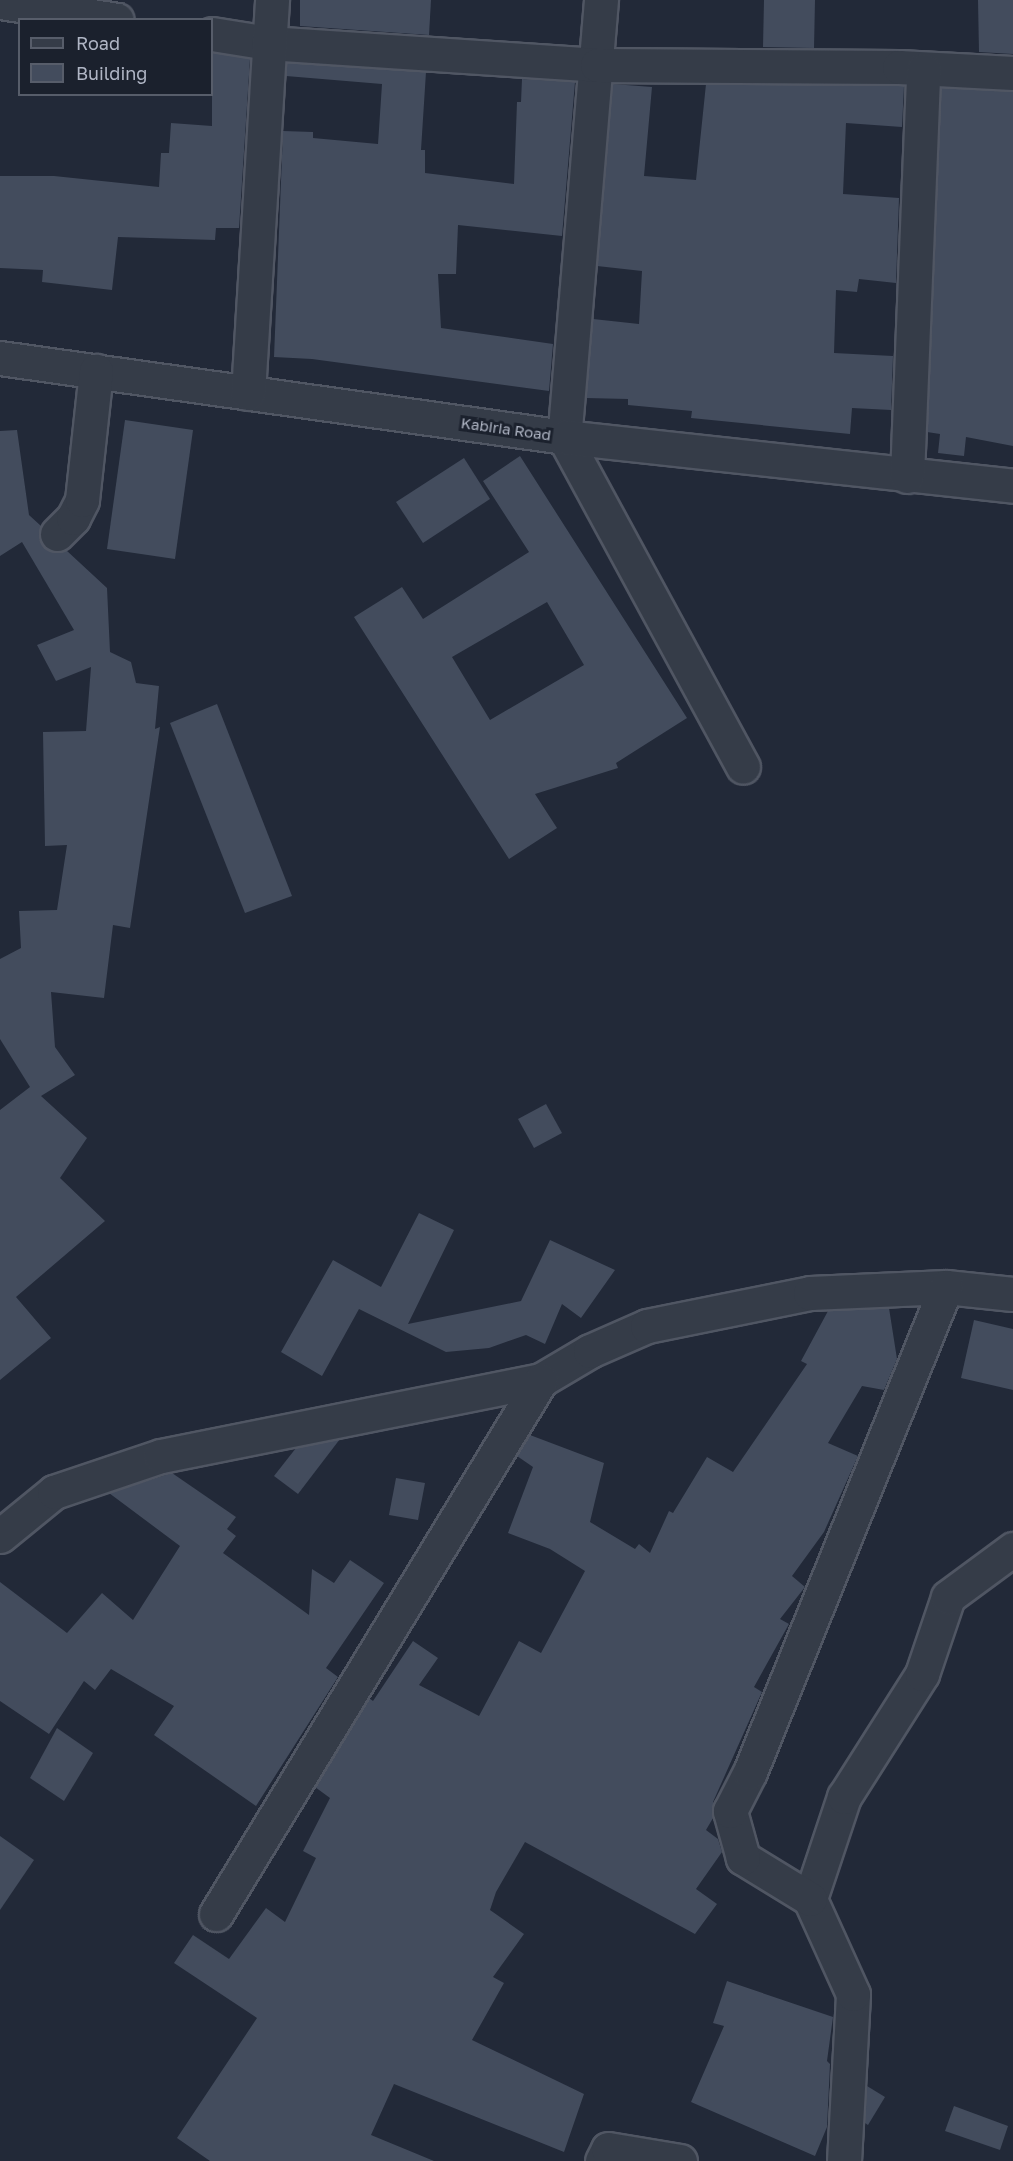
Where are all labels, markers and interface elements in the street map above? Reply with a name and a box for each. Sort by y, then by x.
legend [18,18,213,96]
text: Road [76,32,120,54]
text: Building [76,62,147,84]
street label: Kabiria Road [460,414,552,444]

